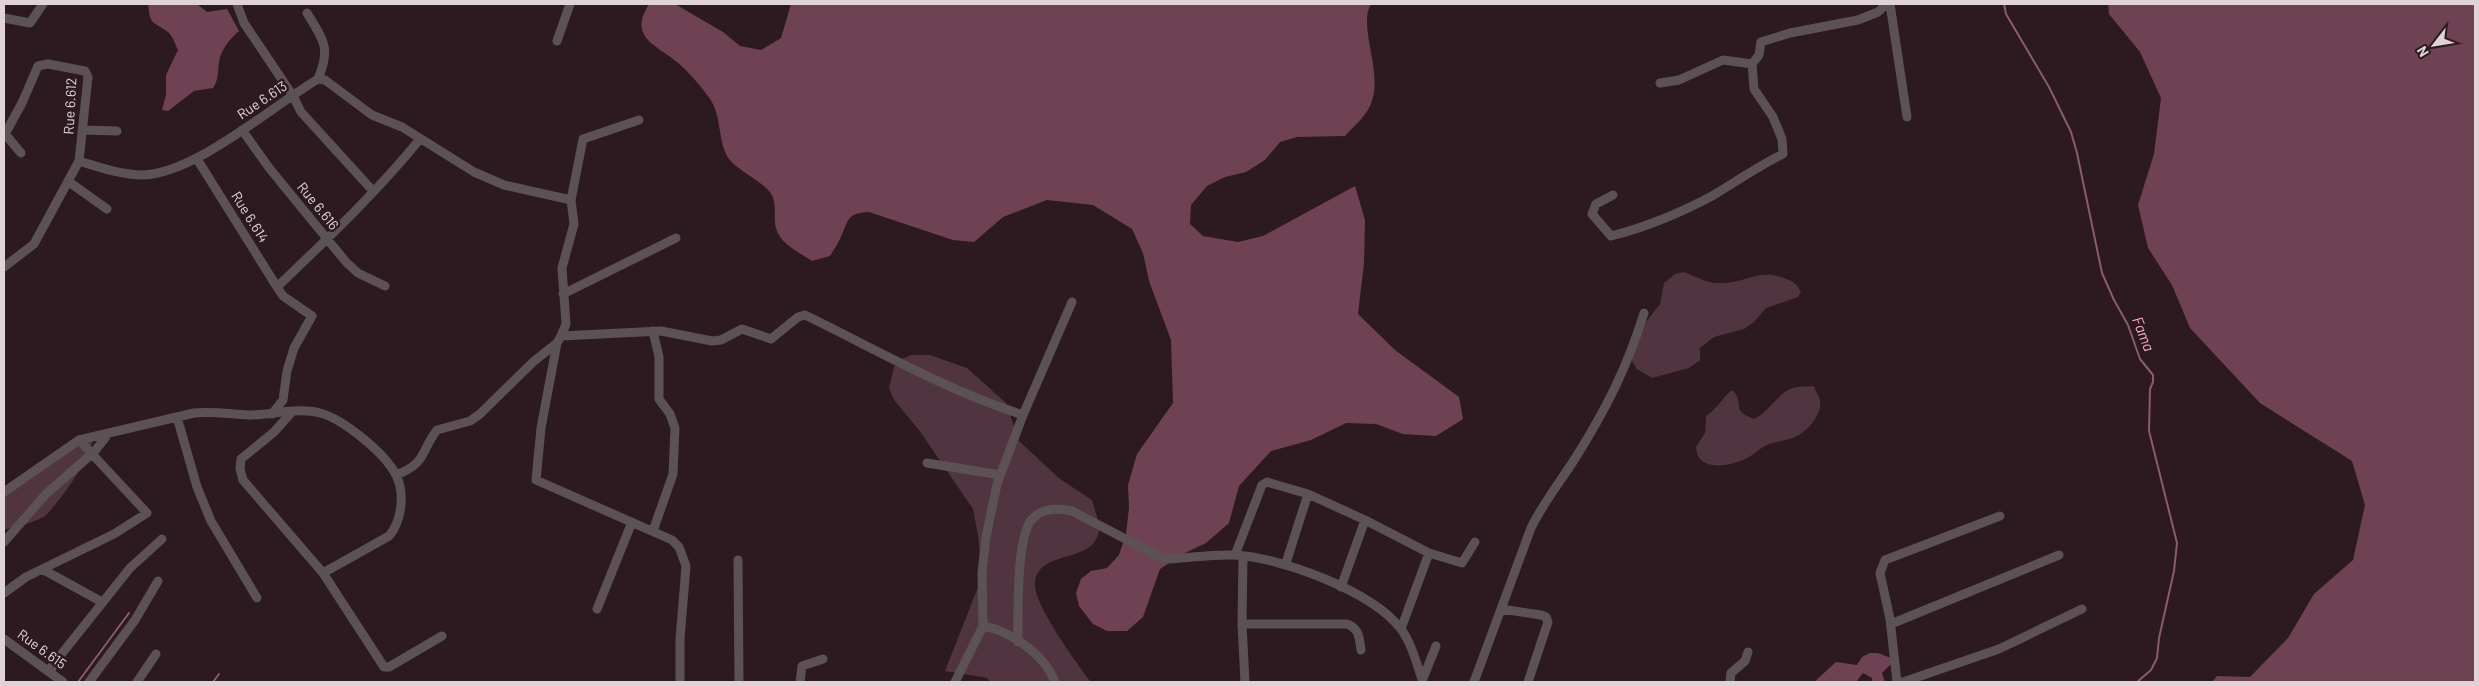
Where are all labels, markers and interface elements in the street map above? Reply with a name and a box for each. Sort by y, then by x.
north arrow [2409,20,2459,70]
text: N [2413,44,2432,60]
street label: Rue 6.612 [60,77,79,135]
street label: Rue 6.613 [234,77,290,122]
street label: Rue 6.616 [294,178,343,233]
street label: Rue 6.614 [228,188,273,245]
water label: Fama [2129,314,2159,354]
street label: Rue 6.615 [14,625,70,672]

